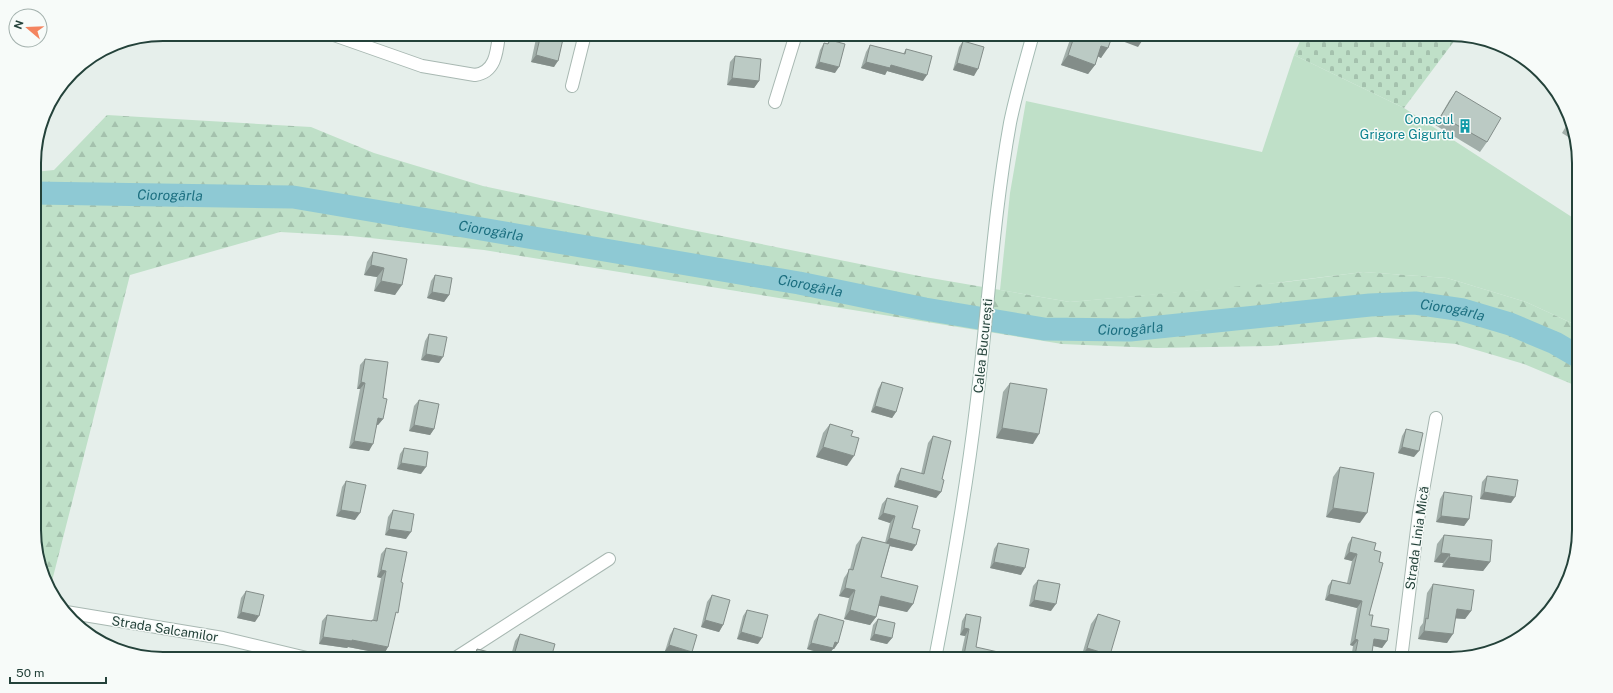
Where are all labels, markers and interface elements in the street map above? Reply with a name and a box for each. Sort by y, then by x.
north arrow [8,8,48,48]
text: N [11,19,26,31]
place label: Conacul Grigore Gigurtu [1360,112,1454,142]
building icon: Conacul Grigore Gigurtu [1457,118,1473,134]
water label: Ciorogârla [137,187,203,204]
water label: Ciorogârla [457,217,525,244]
water label: Ciorogârla [777,272,844,300]
water label: Ciorogârla [1419,296,1487,324]
street label: Calea București [971,298,995,394]
water label: Ciorogârla [1097,319,1164,338]
street label: Strada Linia Mică [1402,485,1432,591]
street label: Strada Salcamilor [111,613,219,645]
scale bar [10,659,106,685]
text: 50 m [16,666,44,680]

